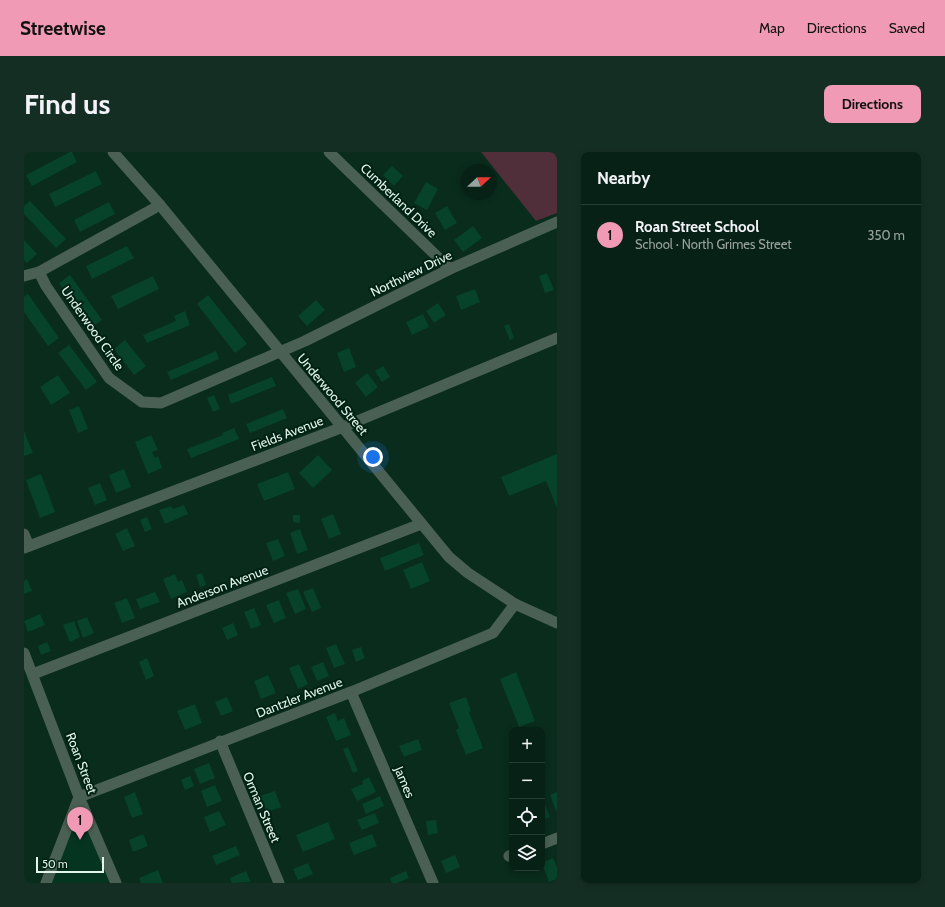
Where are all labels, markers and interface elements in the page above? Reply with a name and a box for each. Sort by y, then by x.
text: Streetwise [20,17,106,40]
text: Map [759,19,785,37]
text: Directions [807,19,867,37]
text: Saved [889,19,925,37]
button: Directions [824,85,921,123]
text: Find us [24,87,110,121]
street label: Cumberland Drive [358,160,441,241]
north arrow [461,164,497,200]
text: Nearby [597,168,650,188]
text: Roan Street School [635,218,759,236]
text: 1 [608,227,612,243]
text: 350 m [868,227,905,243]
text: School · North Grimes Street [635,236,792,252]
street label: Northview Drive [368,246,455,300]
street label: Underwood Circle [58,283,128,373]
street label: Underwood Street [294,350,372,439]
street label: Fields Avenue [249,412,326,454]
your location [363,447,383,467]
street label: Anderson Avenue [174,561,271,611]
street label: Dantzler Avenue [254,673,345,721]
map controls [509,727,545,871]
button: + [509,727,545,763]
street label: Roan Street [63,730,101,797]
street label: James [391,763,419,801]
button: − [509,763,545,799]
street label: Orman Street [240,769,284,845]
button: locate [509,799,545,835]
pin: 1 [67,807,93,840]
button: layers [509,835,545,871]
scale bar [36,855,104,874]
text: 50 m [42,857,68,871]

